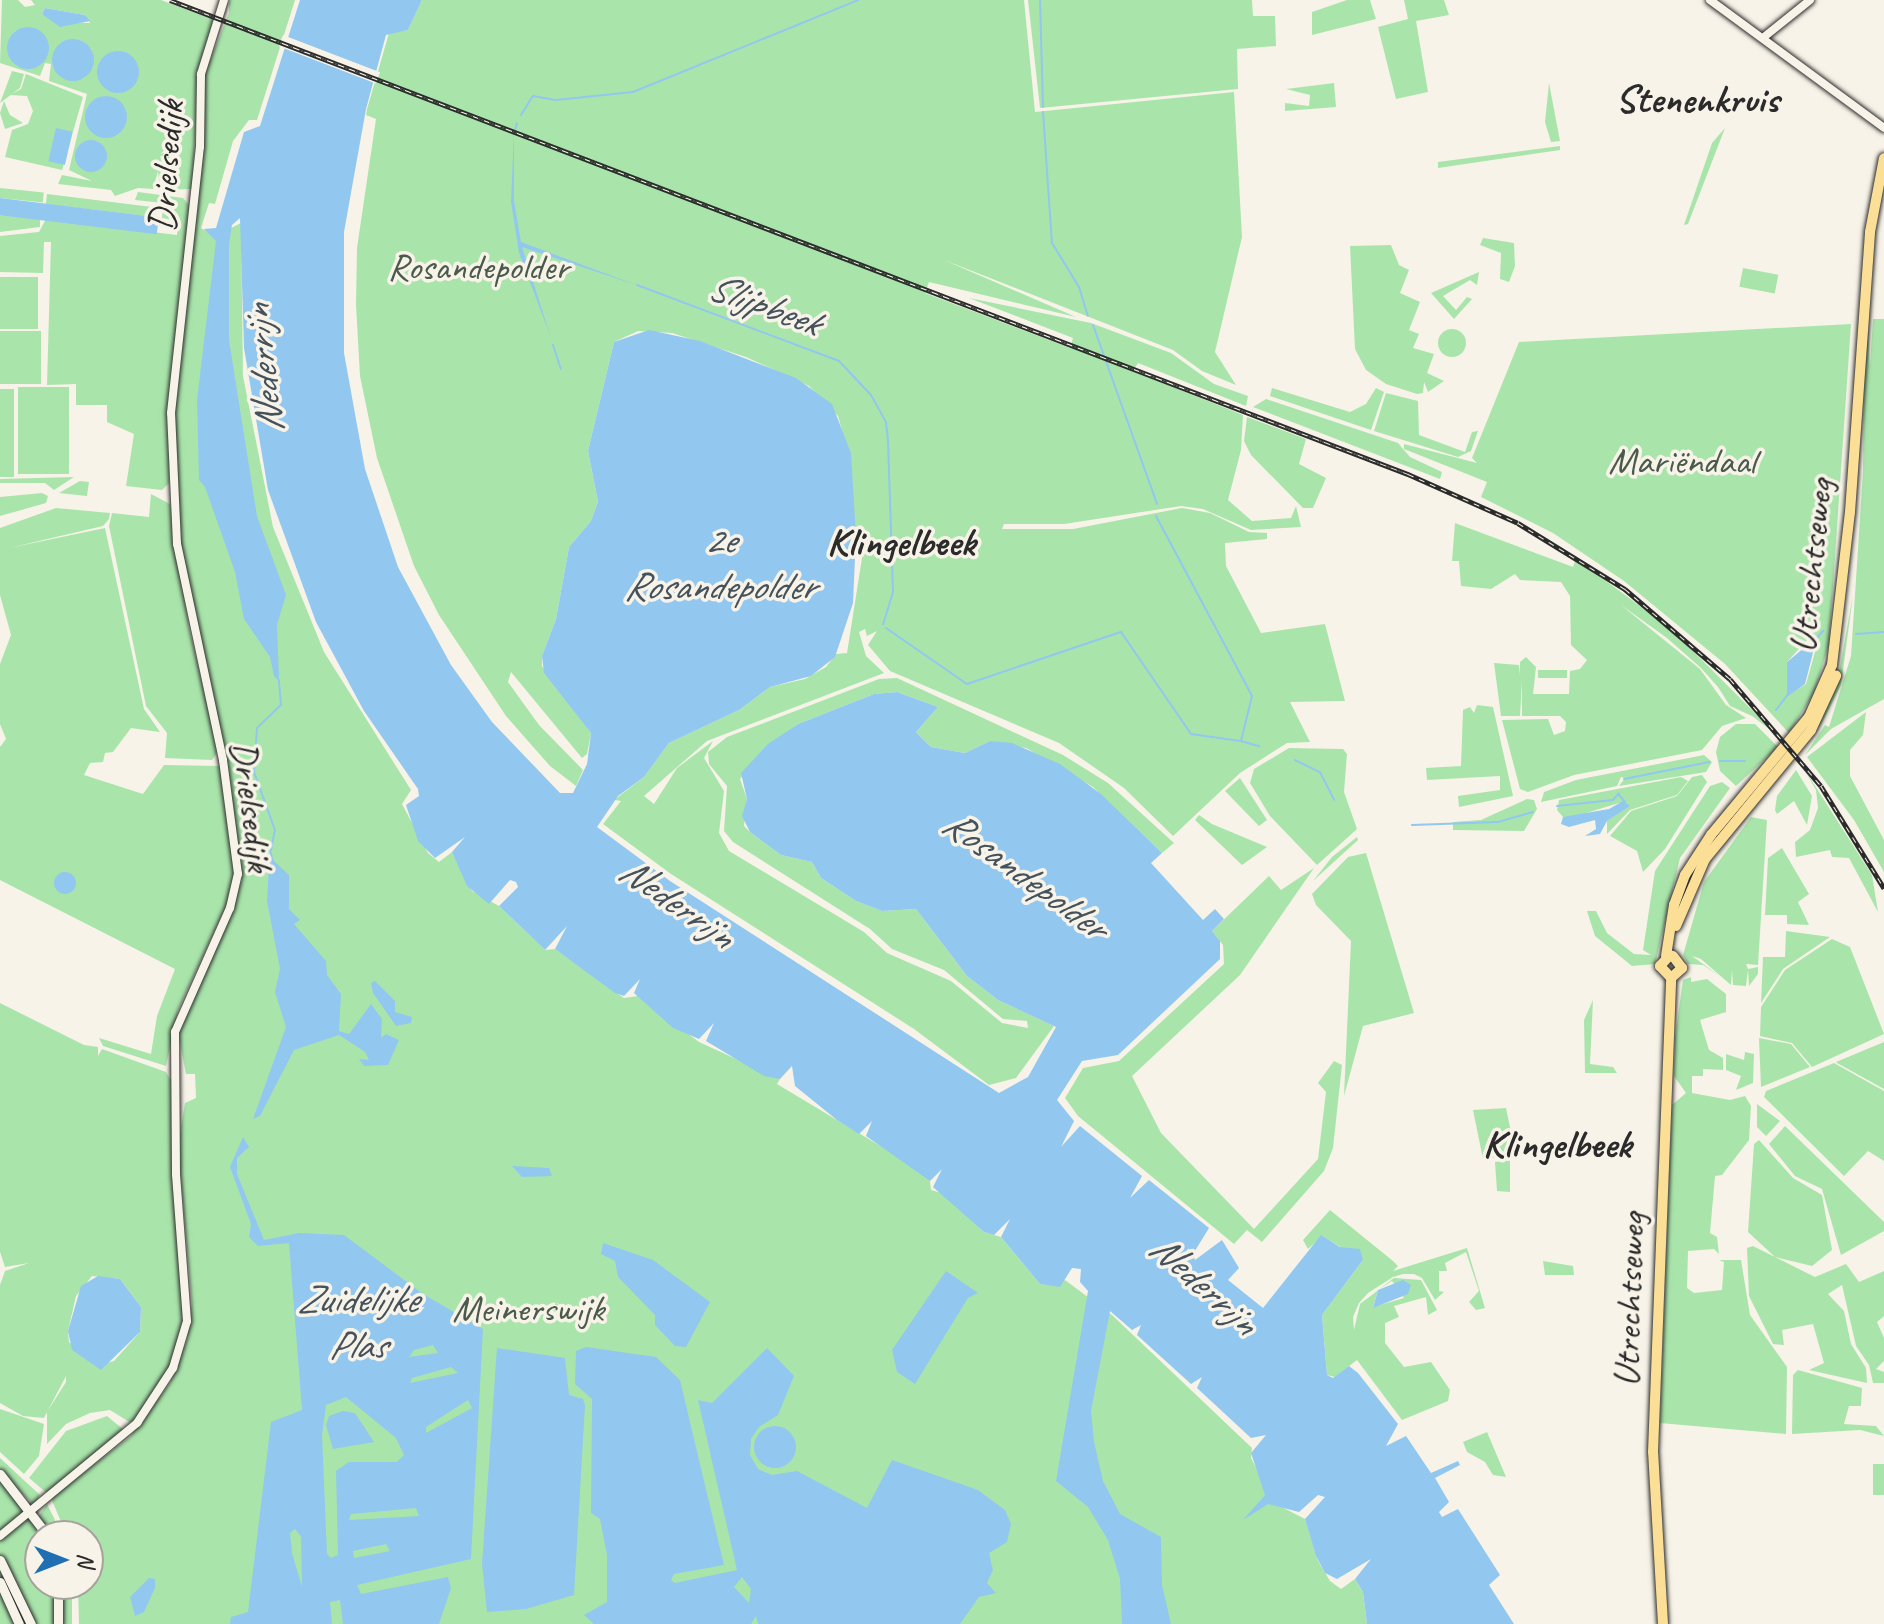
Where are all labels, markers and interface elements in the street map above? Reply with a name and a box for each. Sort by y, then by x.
district label: Stenenkruis [1615,75,1779,123]
street label: Drielsedijk [139,99,193,233]
park label: Rosandepolder [387,244,569,290]
water label: Slijpbeek [701,262,827,346]
water label: Nederrijn [232,303,294,435]
park label: Mariëndaal [1608,438,1756,484]
street label: Utrechtseweg [1779,477,1843,655]
water label: 2e Rosandepolder [624,516,814,610]
district label: Klingelbeek [827,518,975,566]
street label: Drielsedijk [221,738,283,874]
water label: Rosandepolder [934,799,1116,949]
water label: Nederrijn [611,845,743,959]
district label: Klingelbeek [1483,1120,1631,1168]
street label: Utrechtseweg [1603,1212,1655,1388]
water label: Nederrijn [1140,1223,1268,1345]
water label: Zuidelijke Plas [297,1275,417,1369]
park label: Meinerswijk [452,1286,604,1332]
north arrow [24,1520,104,1600]
text: N [72,1553,100,1567]

